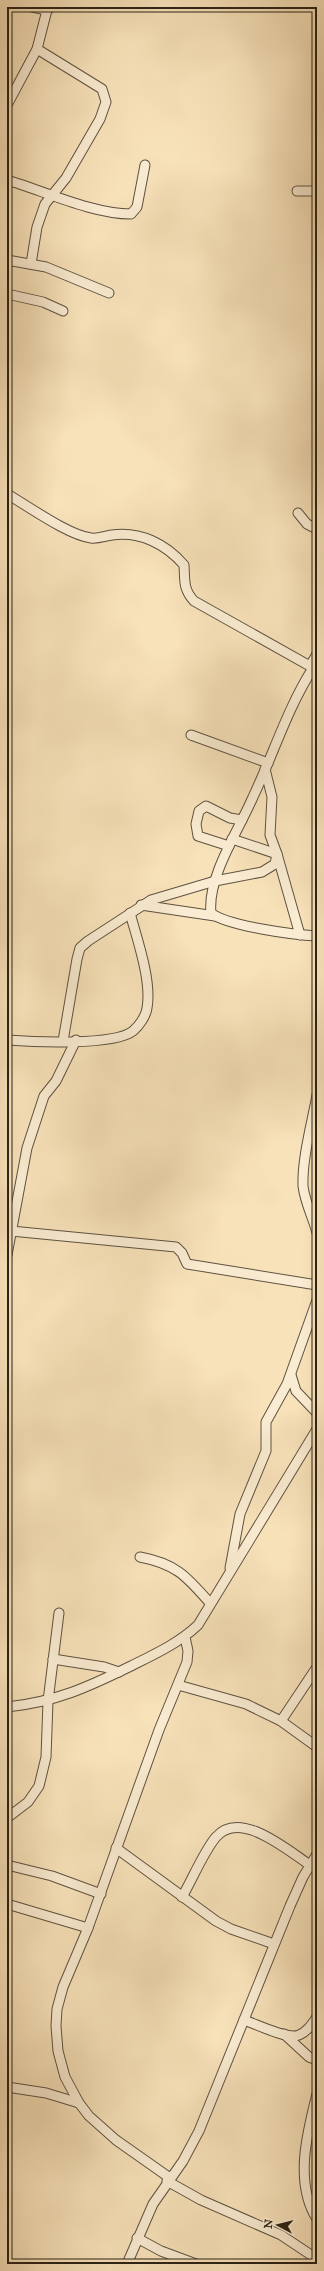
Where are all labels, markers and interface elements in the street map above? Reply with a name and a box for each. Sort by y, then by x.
north arrow [258,2205,298,2245]
text: N [262,2218,276,2229]

